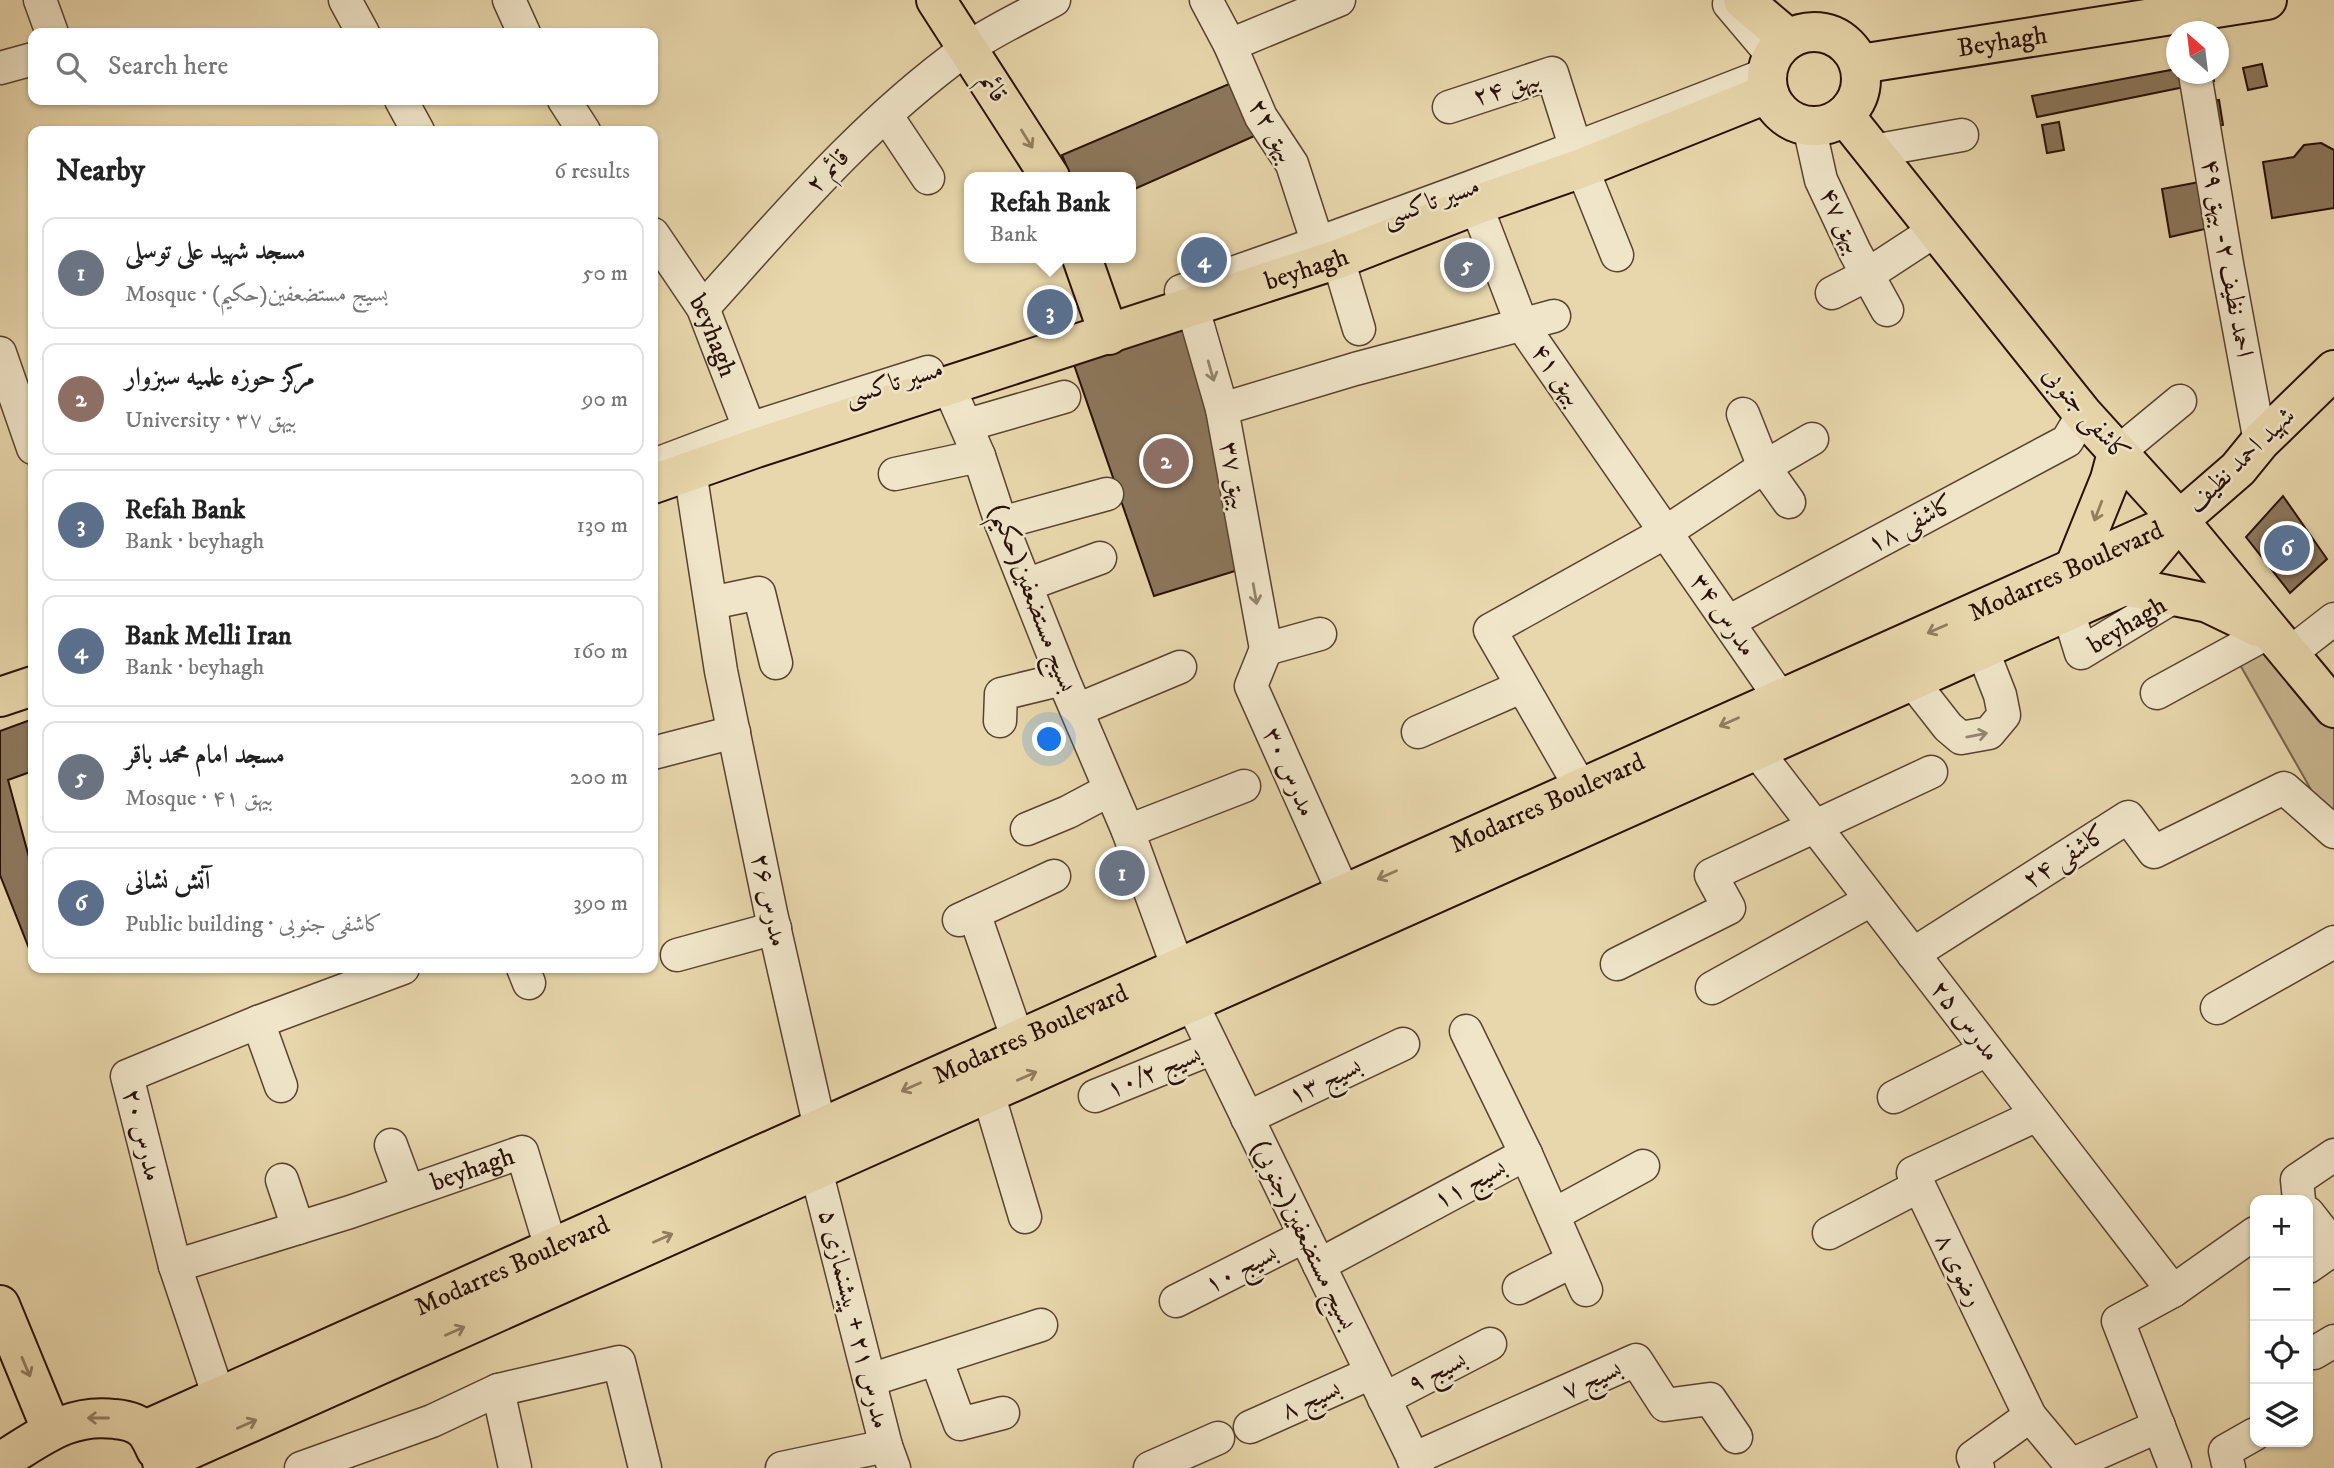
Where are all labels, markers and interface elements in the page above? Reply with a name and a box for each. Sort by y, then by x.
street label: Beyhagh [1955,18,2050,65]
north arrow [2166,21,2229,84]
search box [28,28,658,105]
icon: search [52,48,90,86]
text: Search here [108,50,228,83]
street label: بیهق ۲۴ [1469,62,1545,114]
street label: قائم [967,67,1015,112]
street label: بیهق ۲۲ [1241,92,1303,170]
one-way arrow [1020,129,1034,149]
street label: قائم ۲ [799,142,861,204]
text: Nearby [56,153,145,190]
street label: احمد نظیف ۲- بیهق ۴۹ [2193,156,2261,360]
text: 6 results [554,157,630,186]
street label: مسیر تاکسی [1378,169,1485,236]
popup [964,172,1136,263]
street label: بیهق ۴۷ [1811,182,1871,260]
text: Refah Bank [990,187,1110,220]
text: Bank [990,220,1038,249]
pin: 4 [1181,234,1227,286]
text: مسجد شهید علی توسلی [125,235,306,268]
pin: 5 [1444,239,1490,291]
street label: beyhagh [1261,240,1354,298]
text: 1 [77,259,85,288]
text: 50 m [582,259,628,288]
text: Mosque · بسیج مستضعفین(حکیم) [125,280,388,309]
pin: 3 [1027,286,1073,338]
street label: beyhagh [682,288,745,382]
street label: بیهق ۴۱ [1523,337,1591,413]
street label: مسیر تاکسی [841,352,948,415]
one-way arrow [1205,359,1218,381]
street label: کاشفی جنوبی [2034,359,2137,470]
text: مرکز حوزه علمیه سبزوار [125,361,315,394]
text: 2 [75,385,87,414]
text: 90 m [582,385,628,414]
street label: شهید احمد نظیف [2179,400,2303,520]
text: University · بیهق ۳۷ [125,406,297,435]
pin: 2 [1143,435,1189,487]
street label: بیهق ۳۷ [1212,439,1256,513]
street label: کاشفی ۱۸ [1862,487,1961,562]
text: Refah Bank [125,494,245,527]
street label: بسیج مستضعفین(حکیم) [974,499,1084,700]
one-way arrow [2090,499,2103,521]
text: 3 [77,511,85,540]
text: 130 m [576,511,628,540]
street label: Modarres Boulevard [1963,514,2168,629]
pin: 6 [2264,522,2310,574]
text: Bank · beyhagh [125,527,264,556]
street label: مدرس ۳۴ [1682,567,1764,663]
one-way arrow [1249,582,1263,605]
street label: beyhagh [2082,588,2173,661]
text: Bank Melli Iran [125,620,292,653]
one-way arrow [1927,623,1948,636]
text: 4 [74,637,88,666]
text: 160 m [573,637,628,666]
text: Bank · beyhagh [125,653,264,682]
one-way arrow [1719,716,1741,729]
your location [1032,722,1066,756]
street label: مدرس ۳۰ [1255,722,1323,822]
one-way arrow [1965,728,1988,742]
text: مسجد امام محمد باقر [125,739,285,772]
street label: Modarres Boulevard [1445,745,1650,861]
text: 5 [75,763,87,792]
text: 200 m [570,763,628,792]
text: Mosque · بیهق ۴۱ [125,784,274,813]
street label: کاشفی ۲۴ [2016,817,2114,897]
pin: 1 [1099,847,1145,899]
street label: مدرس ۲۶ [743,850,795,950]
text: آتش نشانی [125,865,210,898]
one-way arrow [1377,869,1399,882]
text: 6 [75,889,87,918]
text: 390 m [573,889,628,918]
text: Public building · کاشفی جنوبی [125,910,383,939]
street label: مدرس ۲۵ [1923,974,2007,1068]
street label: Modarres Boulevard [928,976,1133,1092]
street label: بسیج ۱۰/۲ [1102,1038,1209,1112]
street label: بسیج ۱۳ [1283,1050,1370,1118]
one-way arrow [1016,1069,1037,1082]
one-way arrow [901,1081,922,1094]
street label: مدرس ۲۰ [115,1085,169,1185]
street label: بسیج مستضعفین(جنوبی) [1238,1135,1364,1338]
street label: beyhagh [427,1139,519,1199]
street label: بسیج ۱۱ [1428,1151,1515,1222]
map controls [2250,1195,2313,1447]
button: + [2250,1195,2313,1258]
street label: مدرس ۲۱ + پیشنمازی ۵ [811,1206,897,1432]
street label: Modarres Boulevard [410,1208,615,1324]
street label: رضوی ۸ [1927,1228,1991,1312]
one-way arrow [651,1231,673,1244]
street label: بسیج ۱۰ [1199,1237,1286,1307]
button: − [2250,1258,2313,1321]
button: locate [2250,1321,2313,1384]
one-way arrow [444,1324,465,1337]
street label: بسیج ۹ [1402,1343,1475,1406]
street label: بسیج ۷ [1557,1352,1630,1413]
one-way arrow [20,1356,33,1377]
street label: بسیج ۸ [1276,1372,1349,1433]
button: layers [2250,1384,2313,1447]
one-way arrow [86,1411,109,1425]
one-way arrow [236,1417,257,1430]

